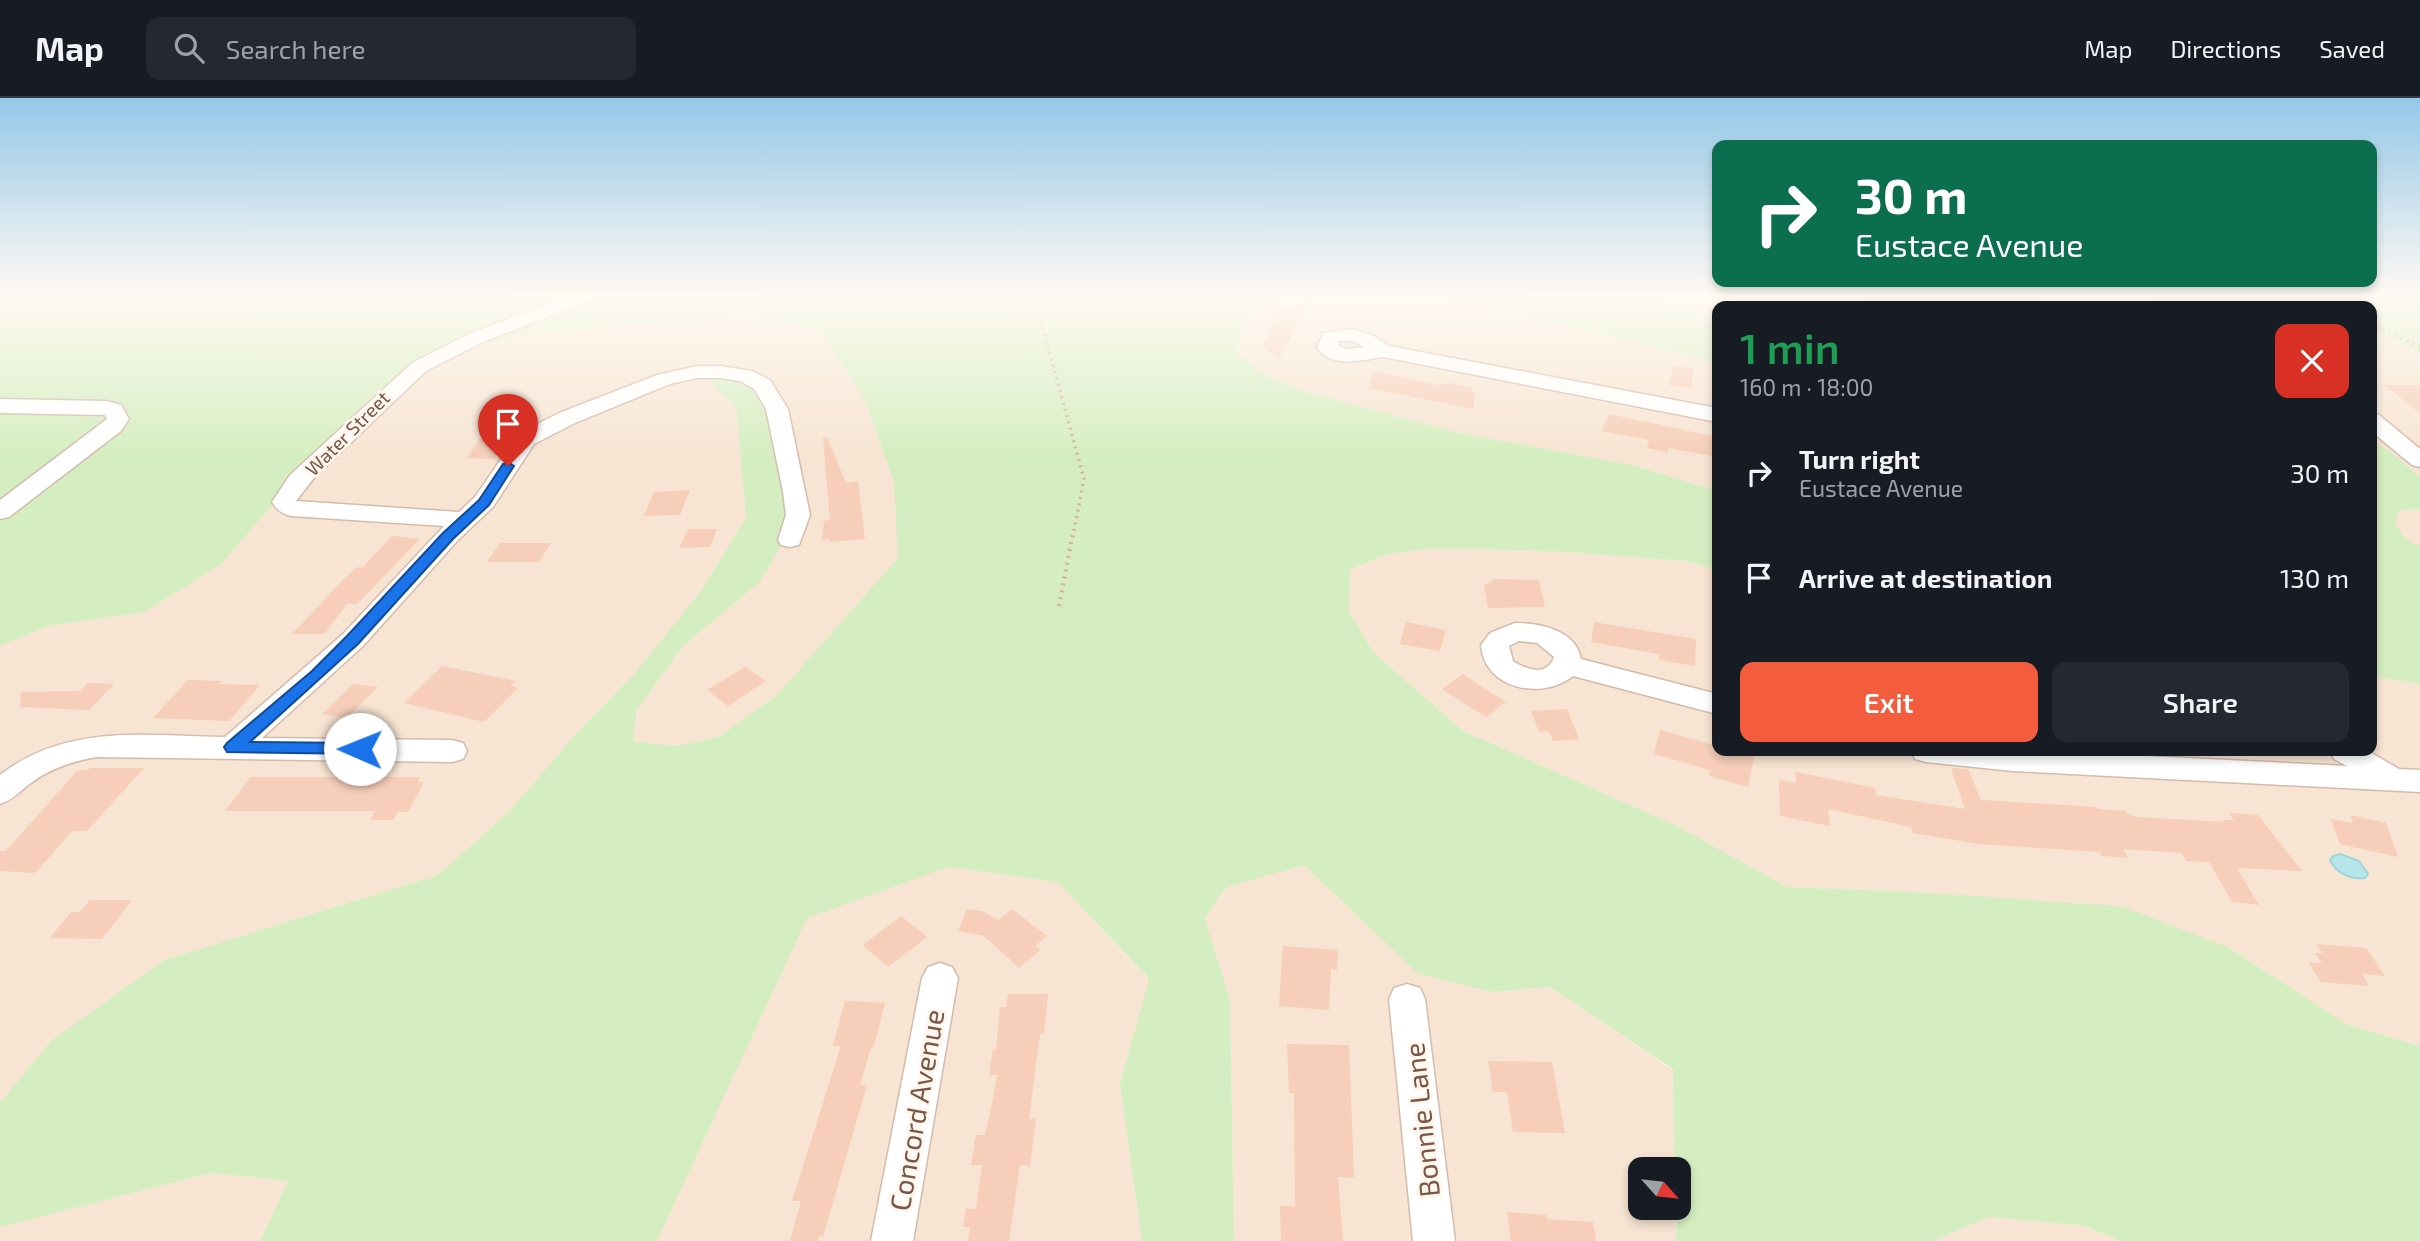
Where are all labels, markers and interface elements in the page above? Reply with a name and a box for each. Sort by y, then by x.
search box [146,17,636,80]
text: Map [35,28,104,68]
icon: search [170,29,208,67]
text: Search here [226,33,365,64]
text: Map [2084,34,2132,63]
text: Directions [2170,34,2281,63]
text: Saved [2319,34,2385,63]
text: 30 m [1855,165,1967,224]
icon: right [1740,168,1831,259]
text: Eustace Avenue [1855,225,2083,263]
text: 1 min [1740,322,1840,372]
button: close [2275,324,2349,398]
text: 160 m · 18:00 [1740,373,1873,401]
street label: Water Street [300,386,394,480]
pin [478,394,538,466]
icon: arrive [489,405,527,443]
text: Turn right [1799,443,1920,474]
icon: right [1740,454,1778,492]
text: 30 m [2290,457,2349,488]
text: Eustace Avenue [1799,474,1963,502]
icon: arrive [1740,559,1778,597]
text: Arrive at destination [1799,562,2052,593]
text: 130 m [2280,562,2349,593]
button: Exit [1740,662,2038,742]
button: Share [2052,662,2349,742]
position arrow [323,712,397,786]
street label: Concord Avenue [882,1007,950,1213]
street label: Bonnie Lane [1396,1041,1446,1199]
north arrow [1628,1157,1690,1220]
map controls [1628,1157,1691,1220]

